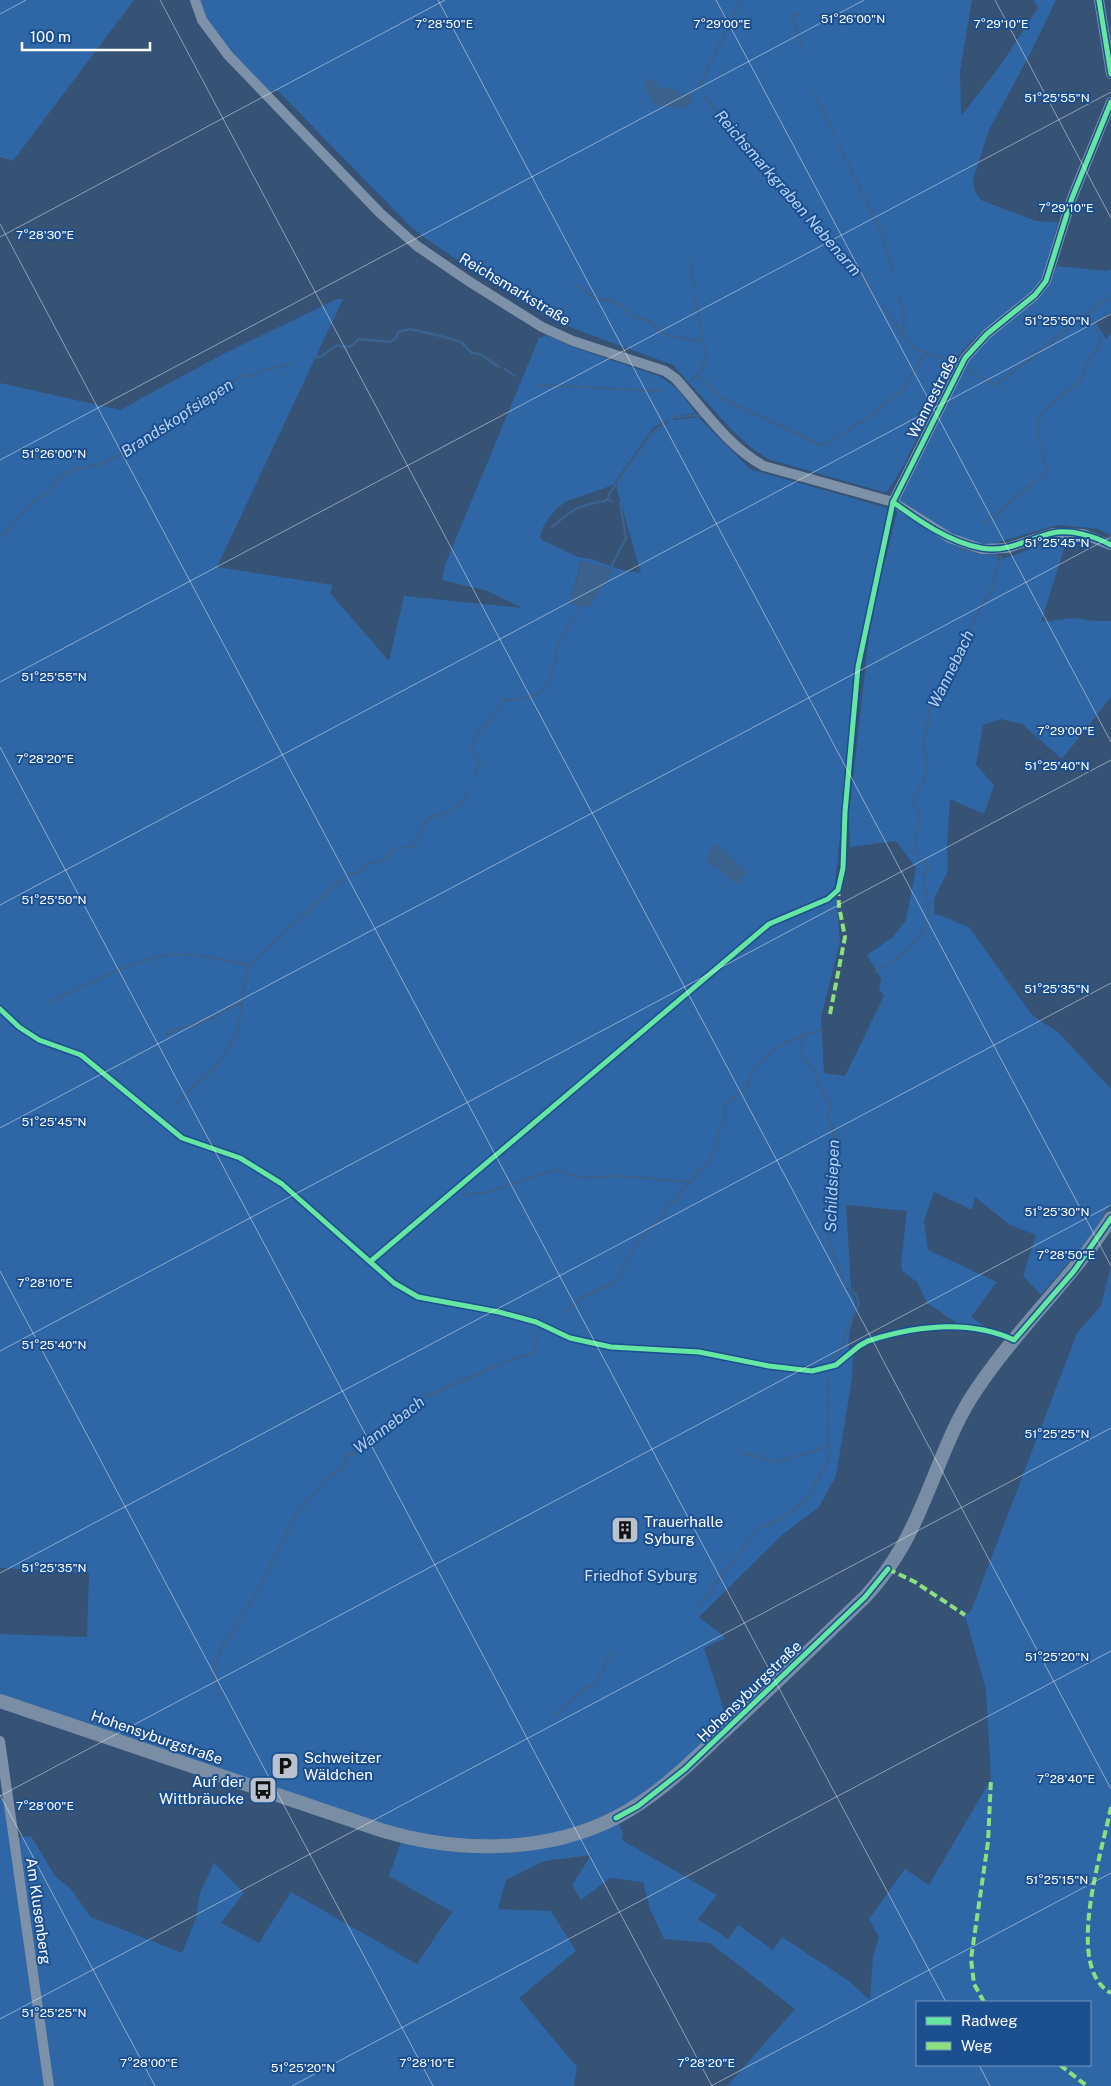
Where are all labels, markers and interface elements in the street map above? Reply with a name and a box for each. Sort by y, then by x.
text: 51°26'00"N [821,12,885,26]
text: 7°28'50"E [415,17,473,31]
text: 7°29'00"E [693,17,751,31]
text: 7°29'10"E [973,17,1029,31]
scale bar [22,20,150,52]
text: 100 m [30,28,71,45]
text: 51°25'55"N [1024,91,1090,105]
water label: Reichsmarkgraben Nebenarm [711,106,865,280]
text: 7°29'10"E [1038,201,1094,215]
text: 7°28'30"E [16,228,74,242]
street label: Reichsmarkstraße [457,249,573,329]
text: 51°25'50"N [1024,314,1090,328]
street label: Wannestraße [904,351,960,441]
water label: Brandskopfsiepen [117,375,237,461]
text: 51°26'00"N [22,447,86,461]
text: 51°25'45"N [1024,536,1090,550]
water label: Wannebach [924,627,978,711]
text: 51°25'55"N [21,670,87,684]
text: 7°29'00"E [1037,724,1095,738]
text: 7°28'20"E [16,752,74,766]
text: 51°25'40"N [1025,759,1089,773]
text: 51°25'50"N [21,893,87,907]
text: 51°25'35"N [1024,982,1090,996]
text: 51°25'45"N [21,1115,87,1129]
water label: Schildsiepen [821,1139,843,1233]
text: 51°25'30"N [1025,1205,1089,1219]
text: 7°28'50"E [1037,1248,1095,1262]
text: 7°28'10"E [17,1276,73,1290]
text: 51°25'40"N [22,1338,86,1352]
water label: Wannebach [350,1392,428,1458]
text: 51°25'25"N [1025,1427,1089,1441]
place label: Trauerhalle Syburg [644,1513,723,1547]
building icon: Trauerhalle Syburg [610,1515,640,1545]
text: 51°25'35"N [21,1561,87,1575]
park label: Friedhof Syburg [584,1567,698,1584]
street label: Hohensyburgstraße [693,1637,805,1745]
text: 51°25'20"N [1025,1650,1089,1664]
street label: Hohensyburgstraße [89,1706,225,1768]
place label: Schweitzer Wäldchen [304,1749,382,1783]
parking icon: Schweitzer Wäldchen [270,1751,300,1781]
text: 7°28'40"E [1037,1772,1095,1786]
place label: Auf der Wittbräucke [159,1773,244,1807]
bus stop icon: Auf der Wittbräucke [248,1775,278,1805]
text: 7°28'00"E [16,1799,74,1813]
street label: Am Klusenberg [23,1857,55,1965]
text: 51°25'15"N [1026,1873,1088,1887]
legend [916,2001,1091,2066]
text: 51°25'25"N [22,2006,86,2020]
text: Radweg [961,2012,1018,2029]
text: Weg [961,2037,992,2054]
text: 7°28'00"E [120,2056,178,2070]
text: 7°28'10"E [399,2056,455,2070]
text: 7°28'20"E [677,2056,735,2070]
text: 51°25'20"N [271,2061,335,2075]

